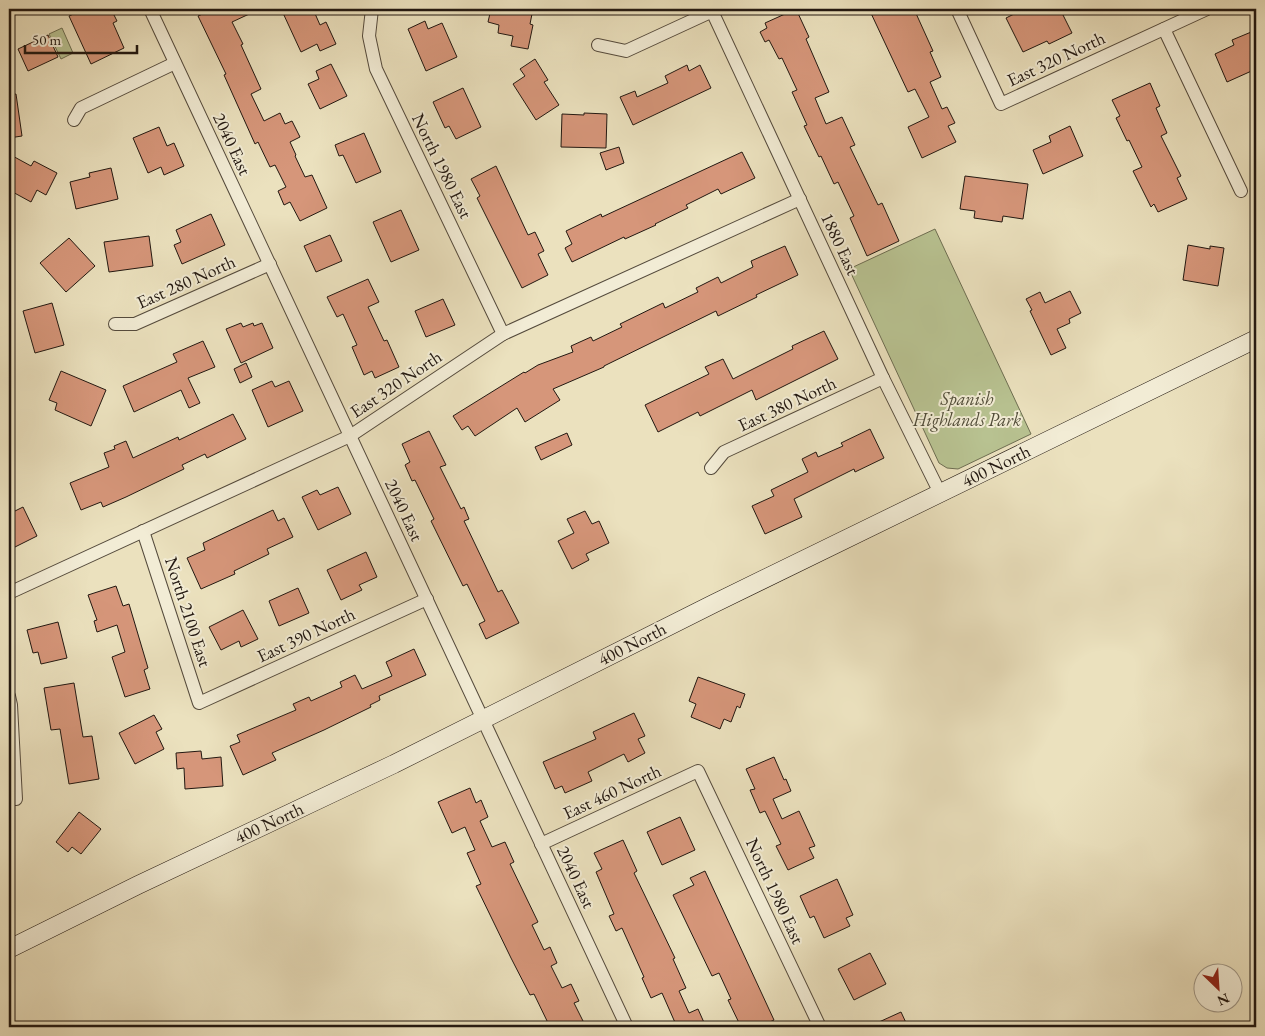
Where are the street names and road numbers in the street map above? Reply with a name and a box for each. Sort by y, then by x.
street label: East 320 North [1003,26,1108,91]
street label: 2040 East [208,109,257,179]
street label: North 1980 East [407,109,478,222]
street label: 1880 East [816,209,865,279]
street label: East 280 North [133,250,239,314]
street label: East 320 North [346,345,446,423]
street label: East 380 North [734,371,839,436]
street label: 400 North [958,439,1034,492]
street label: 2040 East [380,475,429,545]
street label: North 2100 East [160,554,217,670]
street label: East 390 North [253,602,358,667]
street label: 400 North [594,617,670,671]
street label: East 460 North [559,759,664,824]
street label: 400 North [231,797,307,849]
street label: North 1980 East [741,834,810,948]
street label: 2040 East [552,842,601,912]

